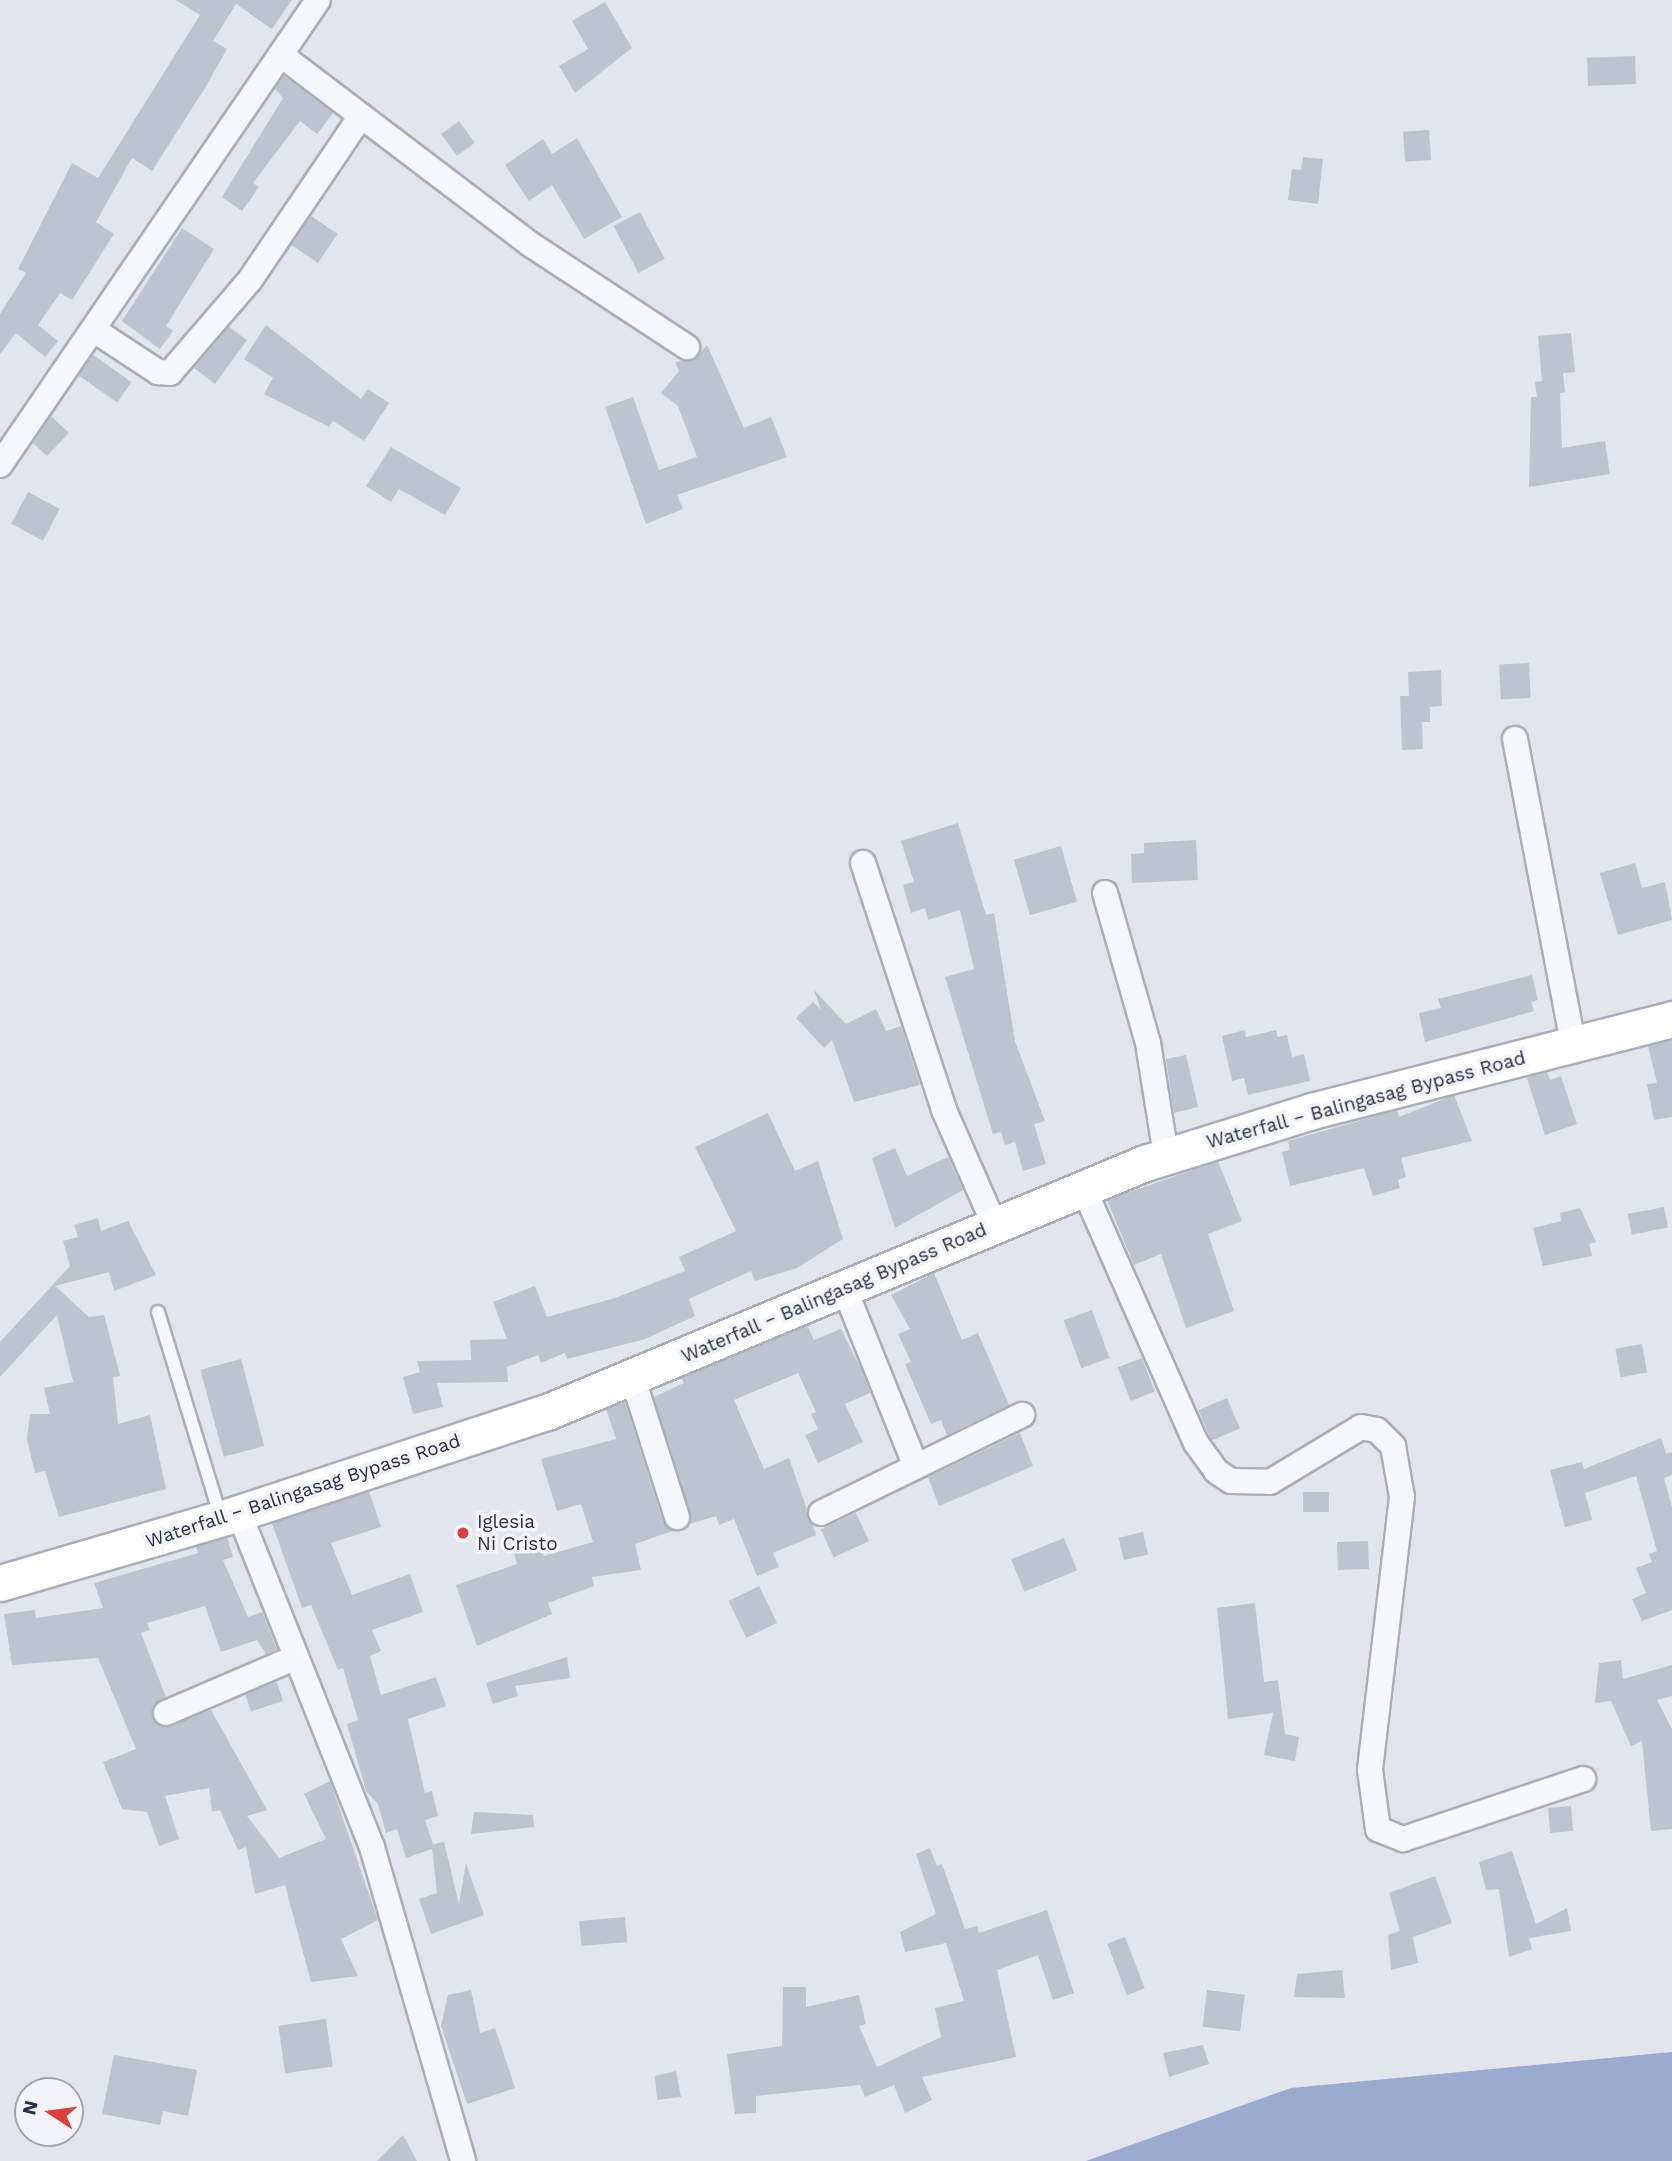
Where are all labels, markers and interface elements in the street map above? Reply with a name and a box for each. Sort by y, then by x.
street label: Waterfall ‒ Balingasag Bypass Road [1204,1046,1528,1154]
street label: Waterfall ‒ Balingasag Bypass Road [678,1218,990,1368]
street label: Waterfall ‒ Balingasag Bypass Road [143,1429,463,1553]
place label: Iglesia Ni Cristo [477,1511,558,1555]
marker: Iglesia Ni Cristo [455,1525,471,1541]
north arrow [14,2077,84,2147]
text: N [17,2098,43,2117]

